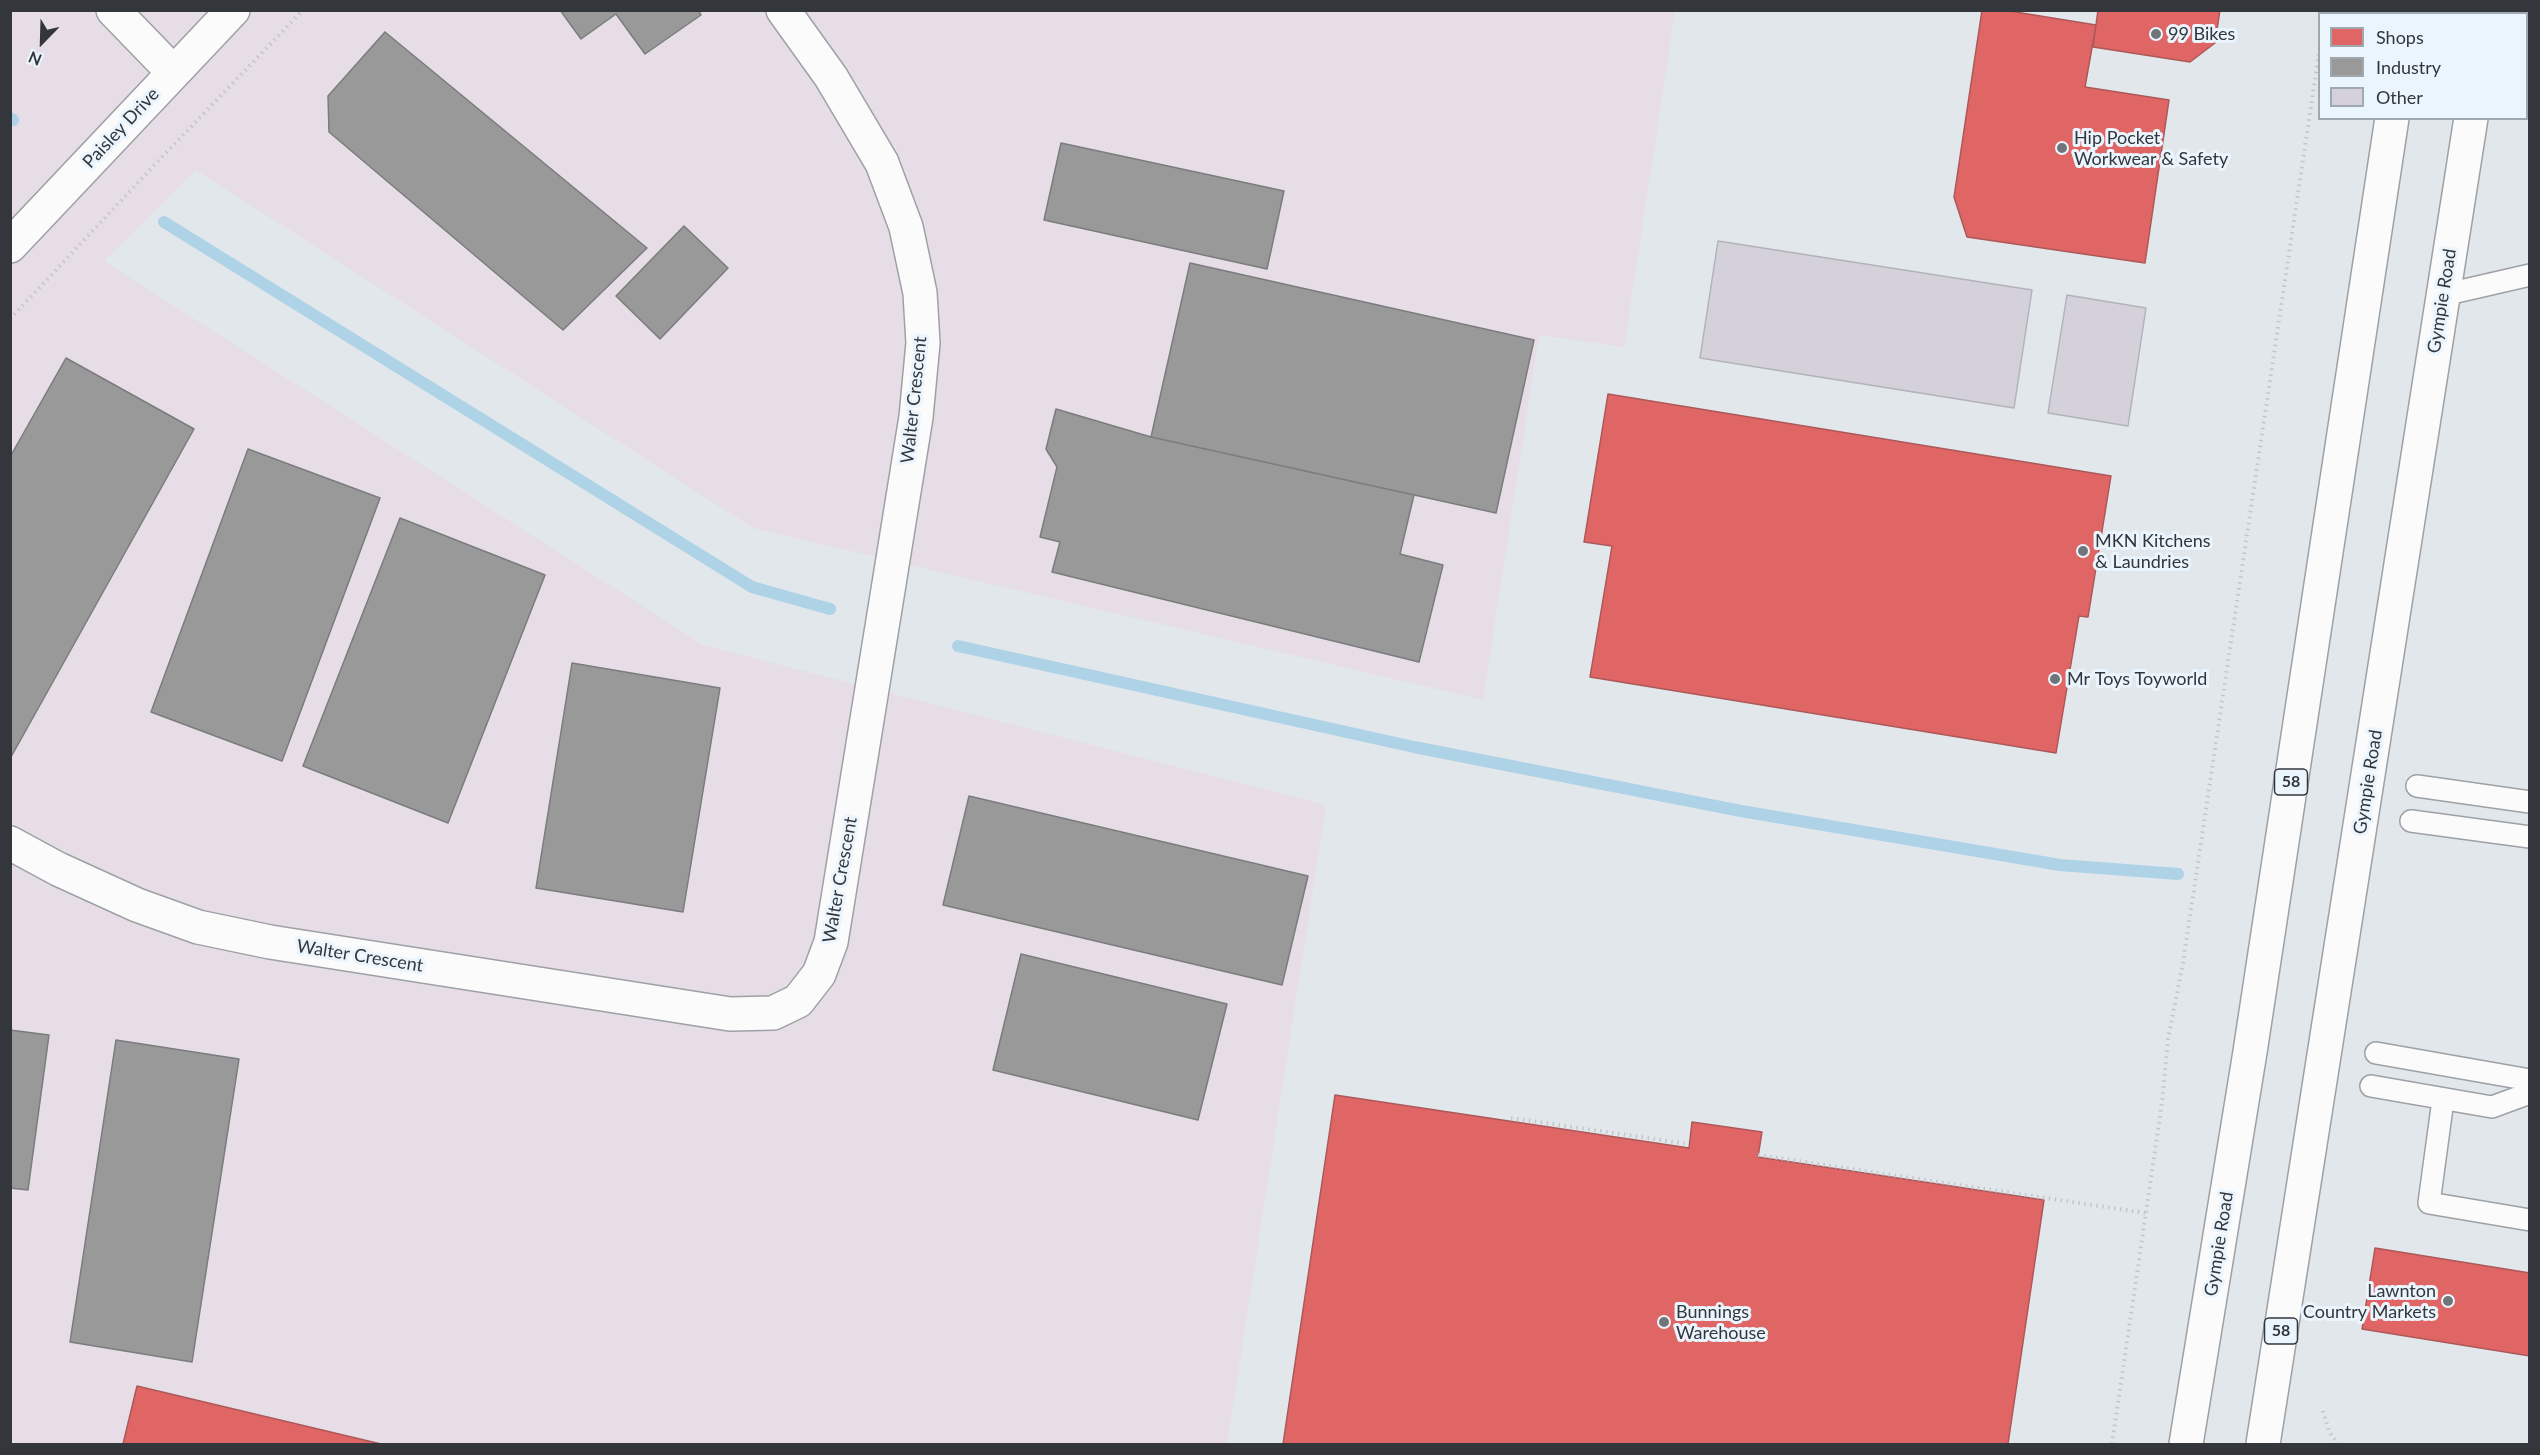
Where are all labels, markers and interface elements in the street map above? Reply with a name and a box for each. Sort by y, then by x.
north arrow [12,12,72,72]
legend [2318,12,2528,120]
place label: 99 Bikes [2168,23,2235,45]
text: Shops [2376,26,2424,48]
marker: 99 Bikes [2149,27,2163,41]
text: N [25,48,44,70]
text: Industry [2376,56,2441,78]
street label: Paisley Drive [78,83,164,173]
text: Other [2376,86,2423,108]
place label: Hip Pocket Workwear & Safety [2074,127,2228,170]
marker: Hip Pocket Workwear & Safety [2055,141,2069,155]
street label: Gympie Road [2423,247,2461,355]
street label: Walter Crescent [897,335,931,465]
place label: MKN Kitchens & Laundries [2095,530,2211,572]
marker: MKN Kitchens & Laundries [2076,544,2090,558]
place label: Mr Toys Toyworld [2067,668,2207,690]
marker: Mr Toys Toyworld [2048,672,2062,686]
street label: Gympie Road [2349,728,2387,836]
road number: 58 [2274,769,2308,795]
street label: Walter Crescent [818,815,862,945]
street label: Walter Crescent [295,935,425,977]
street label: Gympie Road [2200,1190,2238,1298]
place label: Lawnton Country Markets [2303,1280,2436,1322]
marker: Lawnton Country Markets [2441,1294,2455,1308]
place label: Bunnings Warehouse [1676,1301,1766,1344]
marker: Bunnings Warehouse [1657,1315,1671,1329]
road number: 58 [2264,1318,2298,1344]

